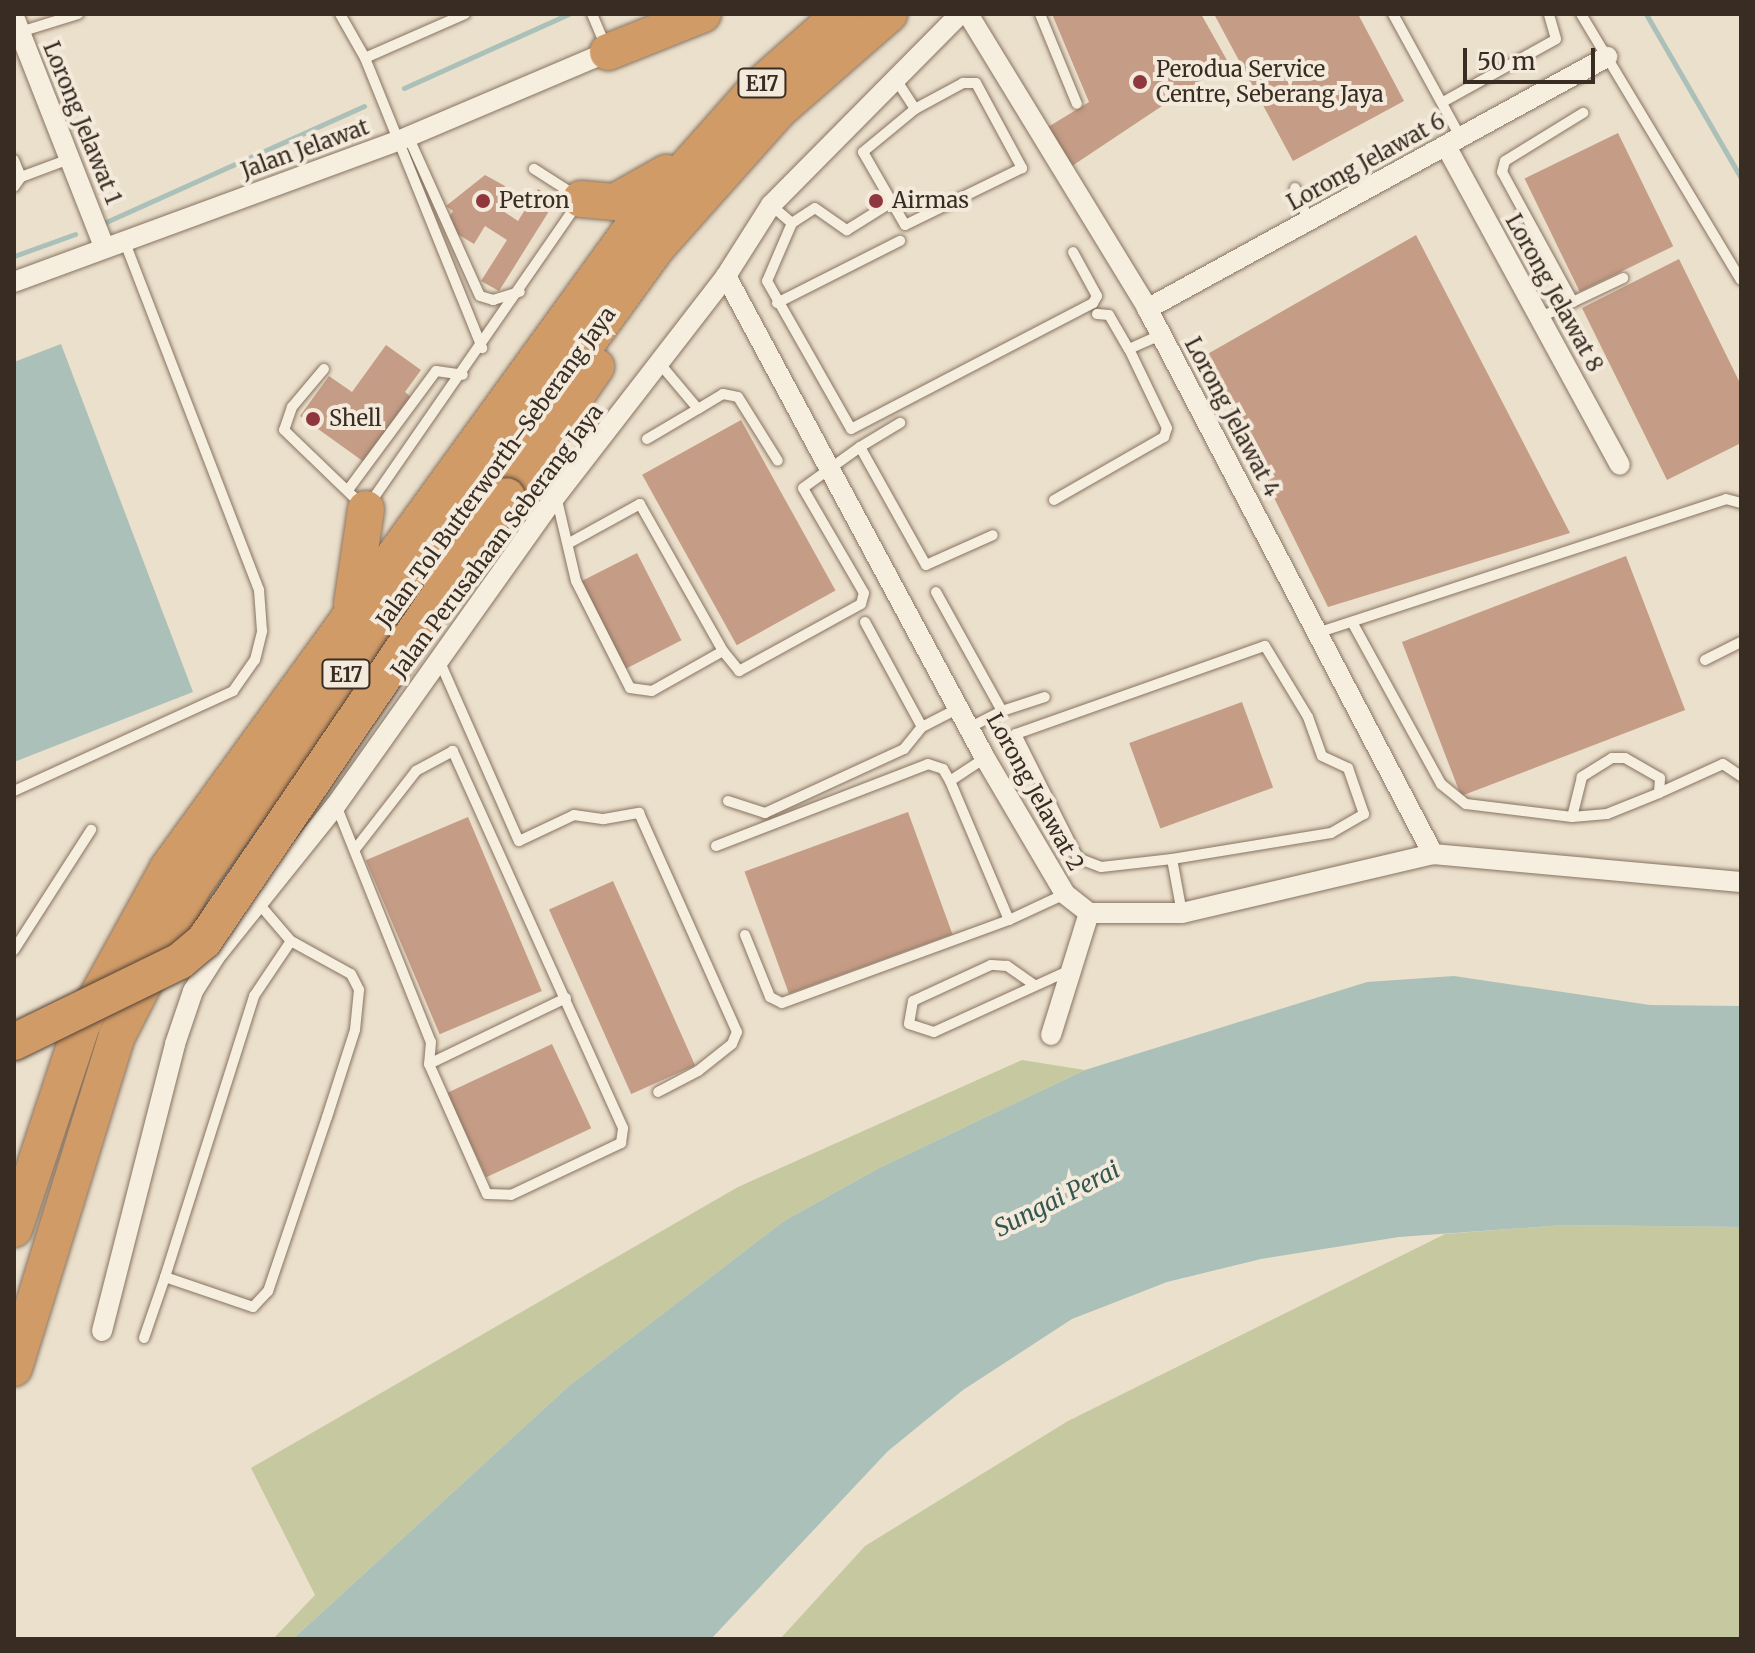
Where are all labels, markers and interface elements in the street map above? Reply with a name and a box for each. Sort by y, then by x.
scale bar [1467,32,1599,82]
street label: Lorong Jelawat 1 [37,38,127,208]
text: 50 m [1477,46,1536,77]
place label: Perodua Service Centre, Seberang Jaya [1156,56,1383,108]
road number: E17 [736,67,788,99]
marker: Perodua Service Centre, Seberang Jaya [1131,73,1149,91]
street label: Lorong Jelawat 6 [1283,108,1449,216]
street label: Jalan Jelawat [238,114,372,184]
place label: Petron [499,188,570,214]
place label: Airmas [892,188,969,214]
marker: Petron [474,192,492,210]
marker: Airmas [867,192,885,210]
street label: Lorong Jelawat 8 [1500,210,1608,376]
street label: Jalan Tol Butterworth–Seberang Jaya [371,302,621,632]
street label: Lorong Jelawat 4 [1179,333,1285,501]
street label: Jalan Perusahaan Seberang Jaya [386,399,608,683]
place label: Shell [329,406,382,432]
marker: Shell [304,410,322,428]
road number: E17 [320,658,372,690]
street label: Lorong Jelawat 2 [981,709,1089,875]
water label: Sungai Perai [990,1155,1124,1243]

